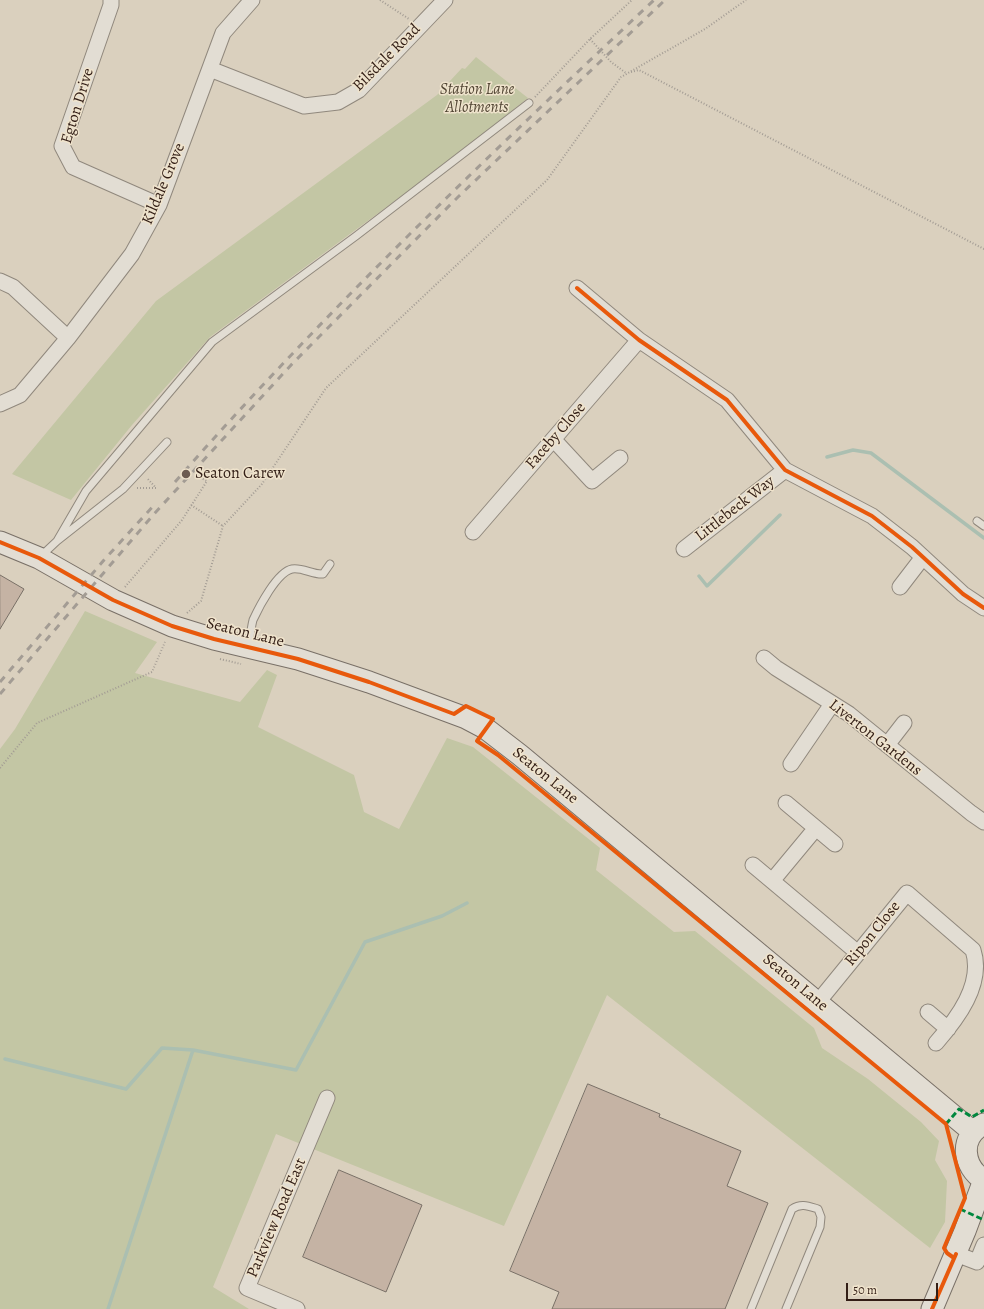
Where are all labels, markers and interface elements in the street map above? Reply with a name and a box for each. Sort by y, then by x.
street label: Bilsdale Road [349,20,425,96]
street label: Egton Drive [57,66,99,146]
park label: Station Lane Allotments [440,80,514,118]
street label: Kildale Grove [138,140,190,228]
street label: Faceby Close [522,399,590,473]
place label: Seaton Carew [195,464,285,484]
marker: Seaton Carew [180,468,192,480]
street label: Littlebeck Way [692,472,778,546]
street label: Seaton Lane [204,614,286,652]
street label: Liverton Gardens [825,696,925,780]
street label: Seaton Lane [508,744,582,808]
street label: Ripon Close [841,898,905,970]
street label: Seaton Lane [758,950,832,1016]
street label: Parkview Road East [243,1155,311,1281]
scale bar [848,1275,940,1301]
text: 50 m [853,1282,877,1298]

